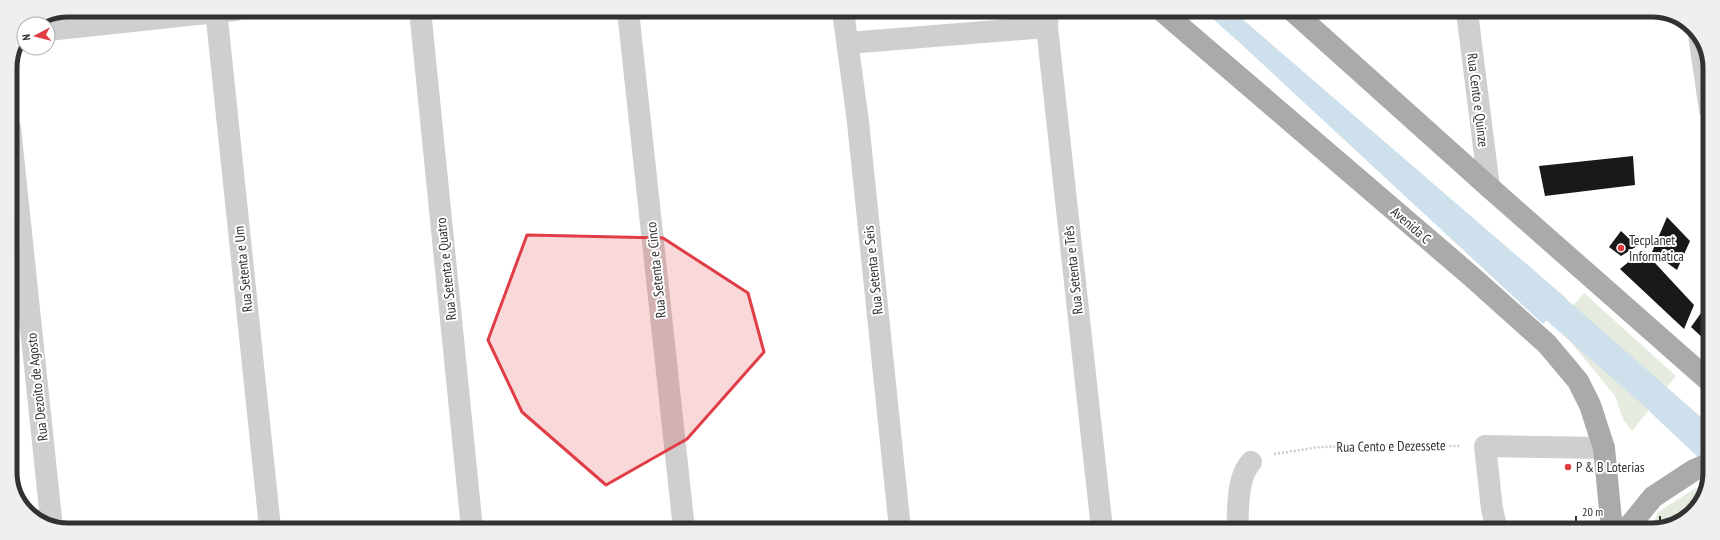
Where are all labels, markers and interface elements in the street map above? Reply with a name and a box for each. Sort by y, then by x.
north arrow [16,16,56,56]
text: N [19,33,33,41]
street label: Rua Cento e Quinze [1463,52,1493,148]
street label: Avenida C [1387,203,1435,248]
street label: Rua Setenta e Quatro [432,217,460,321]
street label: Rua Setenta e Cinco [642,221,670,319]
street label: Rua Setenta e Seis [859,224,887,315]
street label: Rua Setenta e Um [230,225,256,313]
street label: Rua Setenta e Três [1059,225,1087,315]
place label: Tecplanet Informática [1629,231,1684,265]
marker: Tecplanet Informática [1616,243,1626,253]
street label: Rua Dezoito de Agosto [22,332,52,442]
street label: Rua Cento e Dezessete [1336,436,1446,456]
place label: P & B Loterias [1576,458,1645,476]
marker: P & B Loterias [1563,462,1573,472]
scale bar [1576,498,1660,524]
text: 20 m [1582,504,1603,519]

